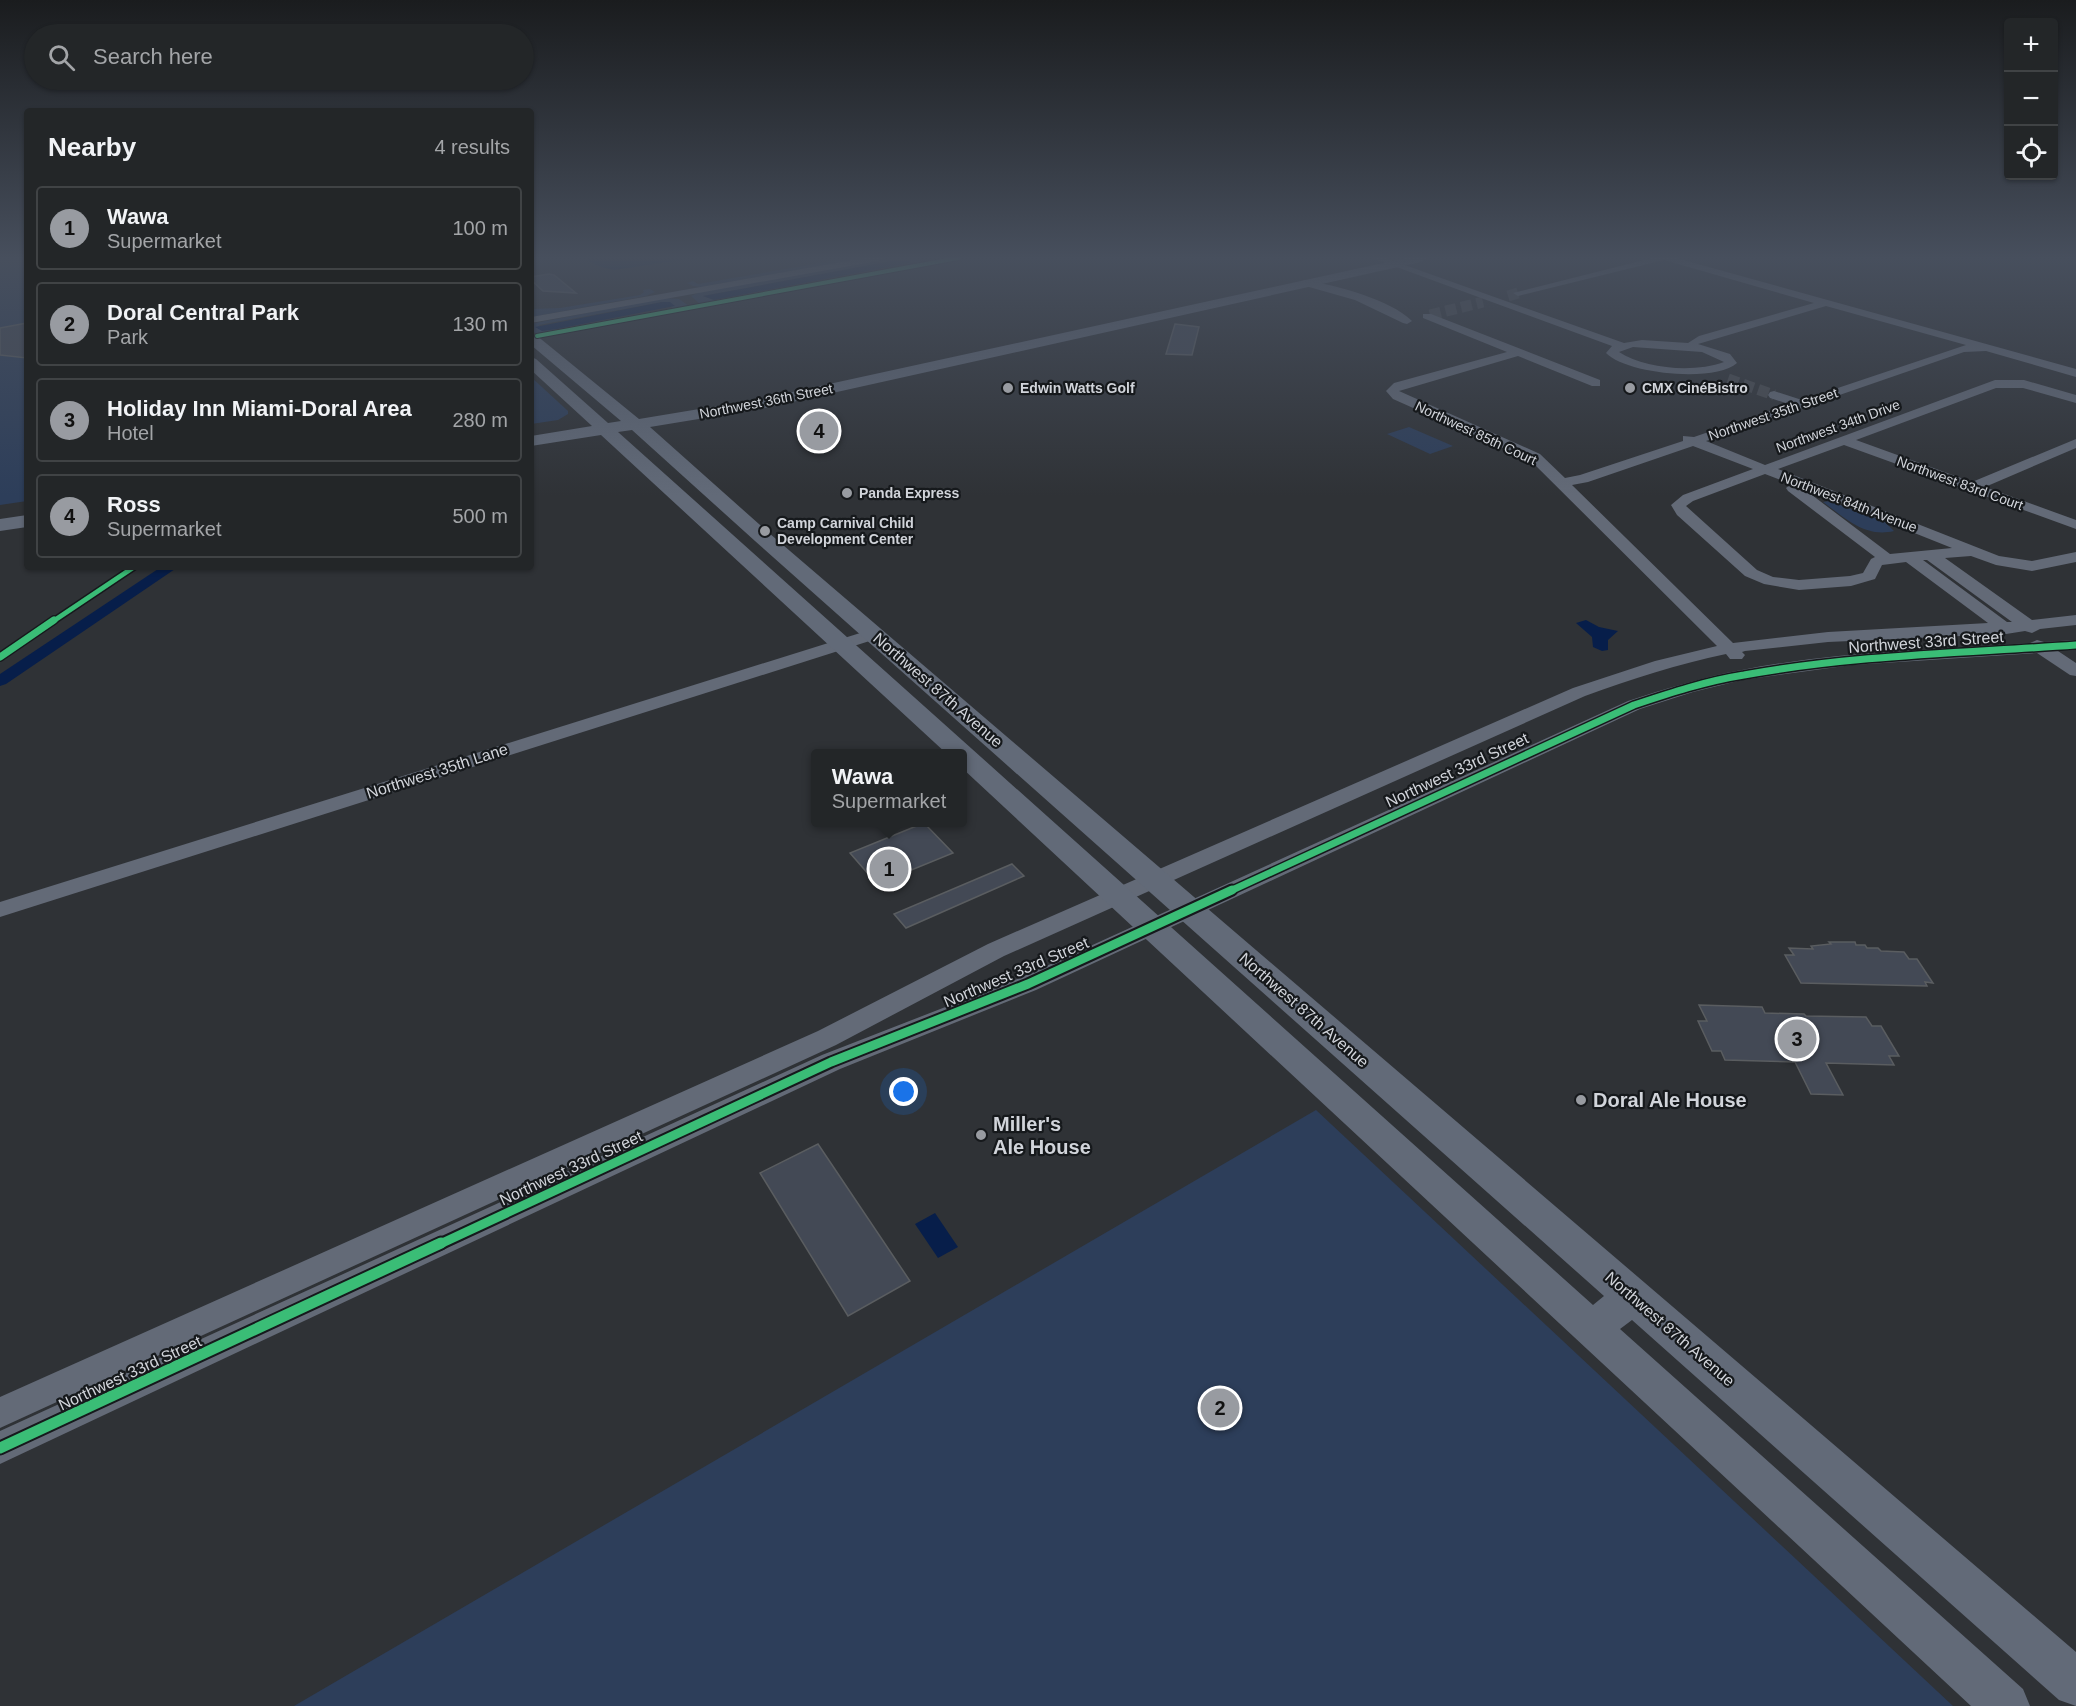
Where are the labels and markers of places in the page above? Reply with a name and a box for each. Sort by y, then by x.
place label: Edwin Watts Golf [1020,380,1135,396]
place label: CMX CinéBistro [1642,380,1748,396]
marker: Edwin Watts Golf [1001,381,1015,395]
marker: CMX CinéBistro [1623,381,1637,395]
pin: 4 [800,408,838,454]
place label: Panda Express [859,485,960,501]
marker: Panda Express [840,486,854,500]
place label: Camp Carnival Child Development Center [777,515,914,547]
marker: Camp Carnival Child Development Center [758,524,772,538]
pin: 1 [870,846,908,892]
pin: 3 [1778,1016,1816,1062]
place label: Doral Ale House [1593,1089,1747,1111]
marker: Doral Ale House [1574,1093,1588,1107]
place label: Miller's Ale House [993,1113,1091,1158]
marker: Miller's Ale House [974,1128,988,1142]
pin: 2 [1200,1386,1240,1430]

